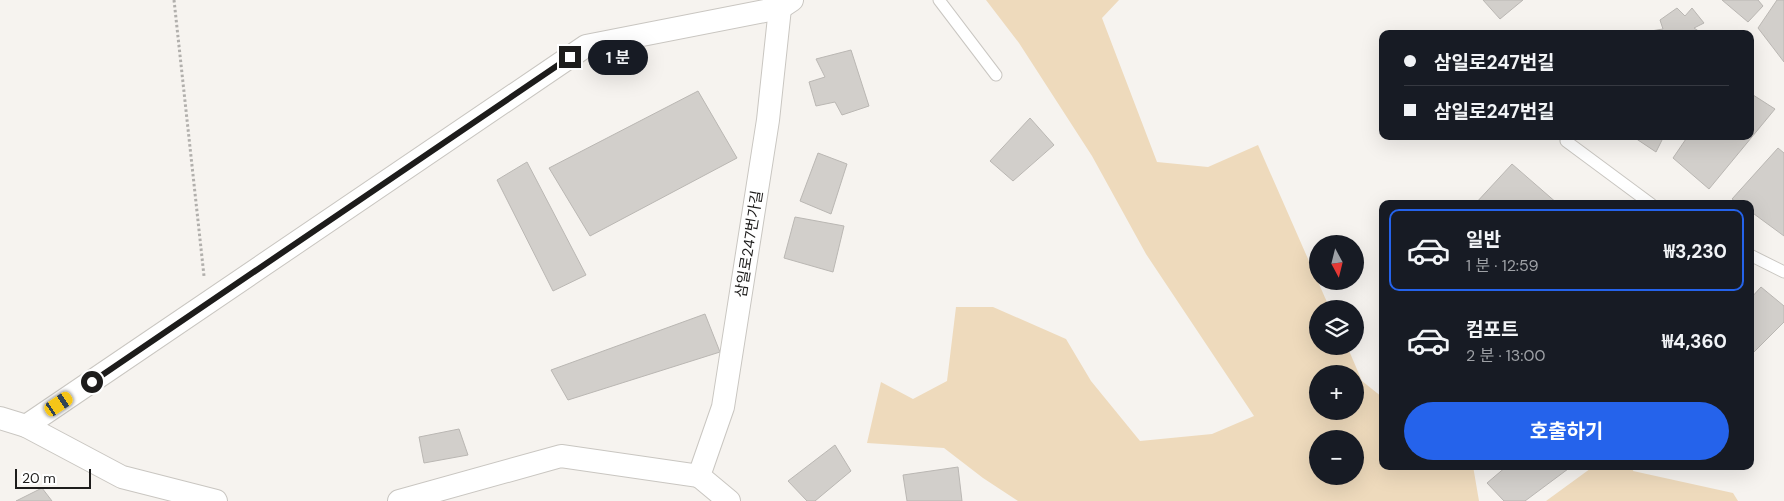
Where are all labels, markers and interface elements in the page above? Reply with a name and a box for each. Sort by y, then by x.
callout: 1 분 [588,40,648,74]
route end [559,46,581,68]
text: 1 분 [606,47,630,68]
text: 삼일로247번길 [1434,50,1555,75]
text: 삼일로247번길 [1434,99,1555,124]
street label: 삼일로247번가길 [731,189,767,299]
text: 일반 [1466,227,1501,252]
icon: car [1406,228,1451,273]
north arrow [1309,235,1364,290]
map controls [1309,235,1364,485]
text: ₩3,230 [1664,239,1727,264]
text: 1 분 · 12:59 [1466,255,1538,276]
button: layers [1309,300,1364,355]
text: 컴포트 [1466,317,1518,342]
icon: car [1406,318,1451,363]
text: ₩4,360 [1662,329,1727,354]
text: 2 분 · 13:00 [1466,345,1545,366]
button: + [1309,365,1364,420]
route start [81,371,103,393]
car [42,389,75,419]
button: 호출하기 [1404,402,1729,460]
button: − [1309,430,1364,485]
scale bar [15,466,91,489]
text: 20 m [22,469,56,487]

